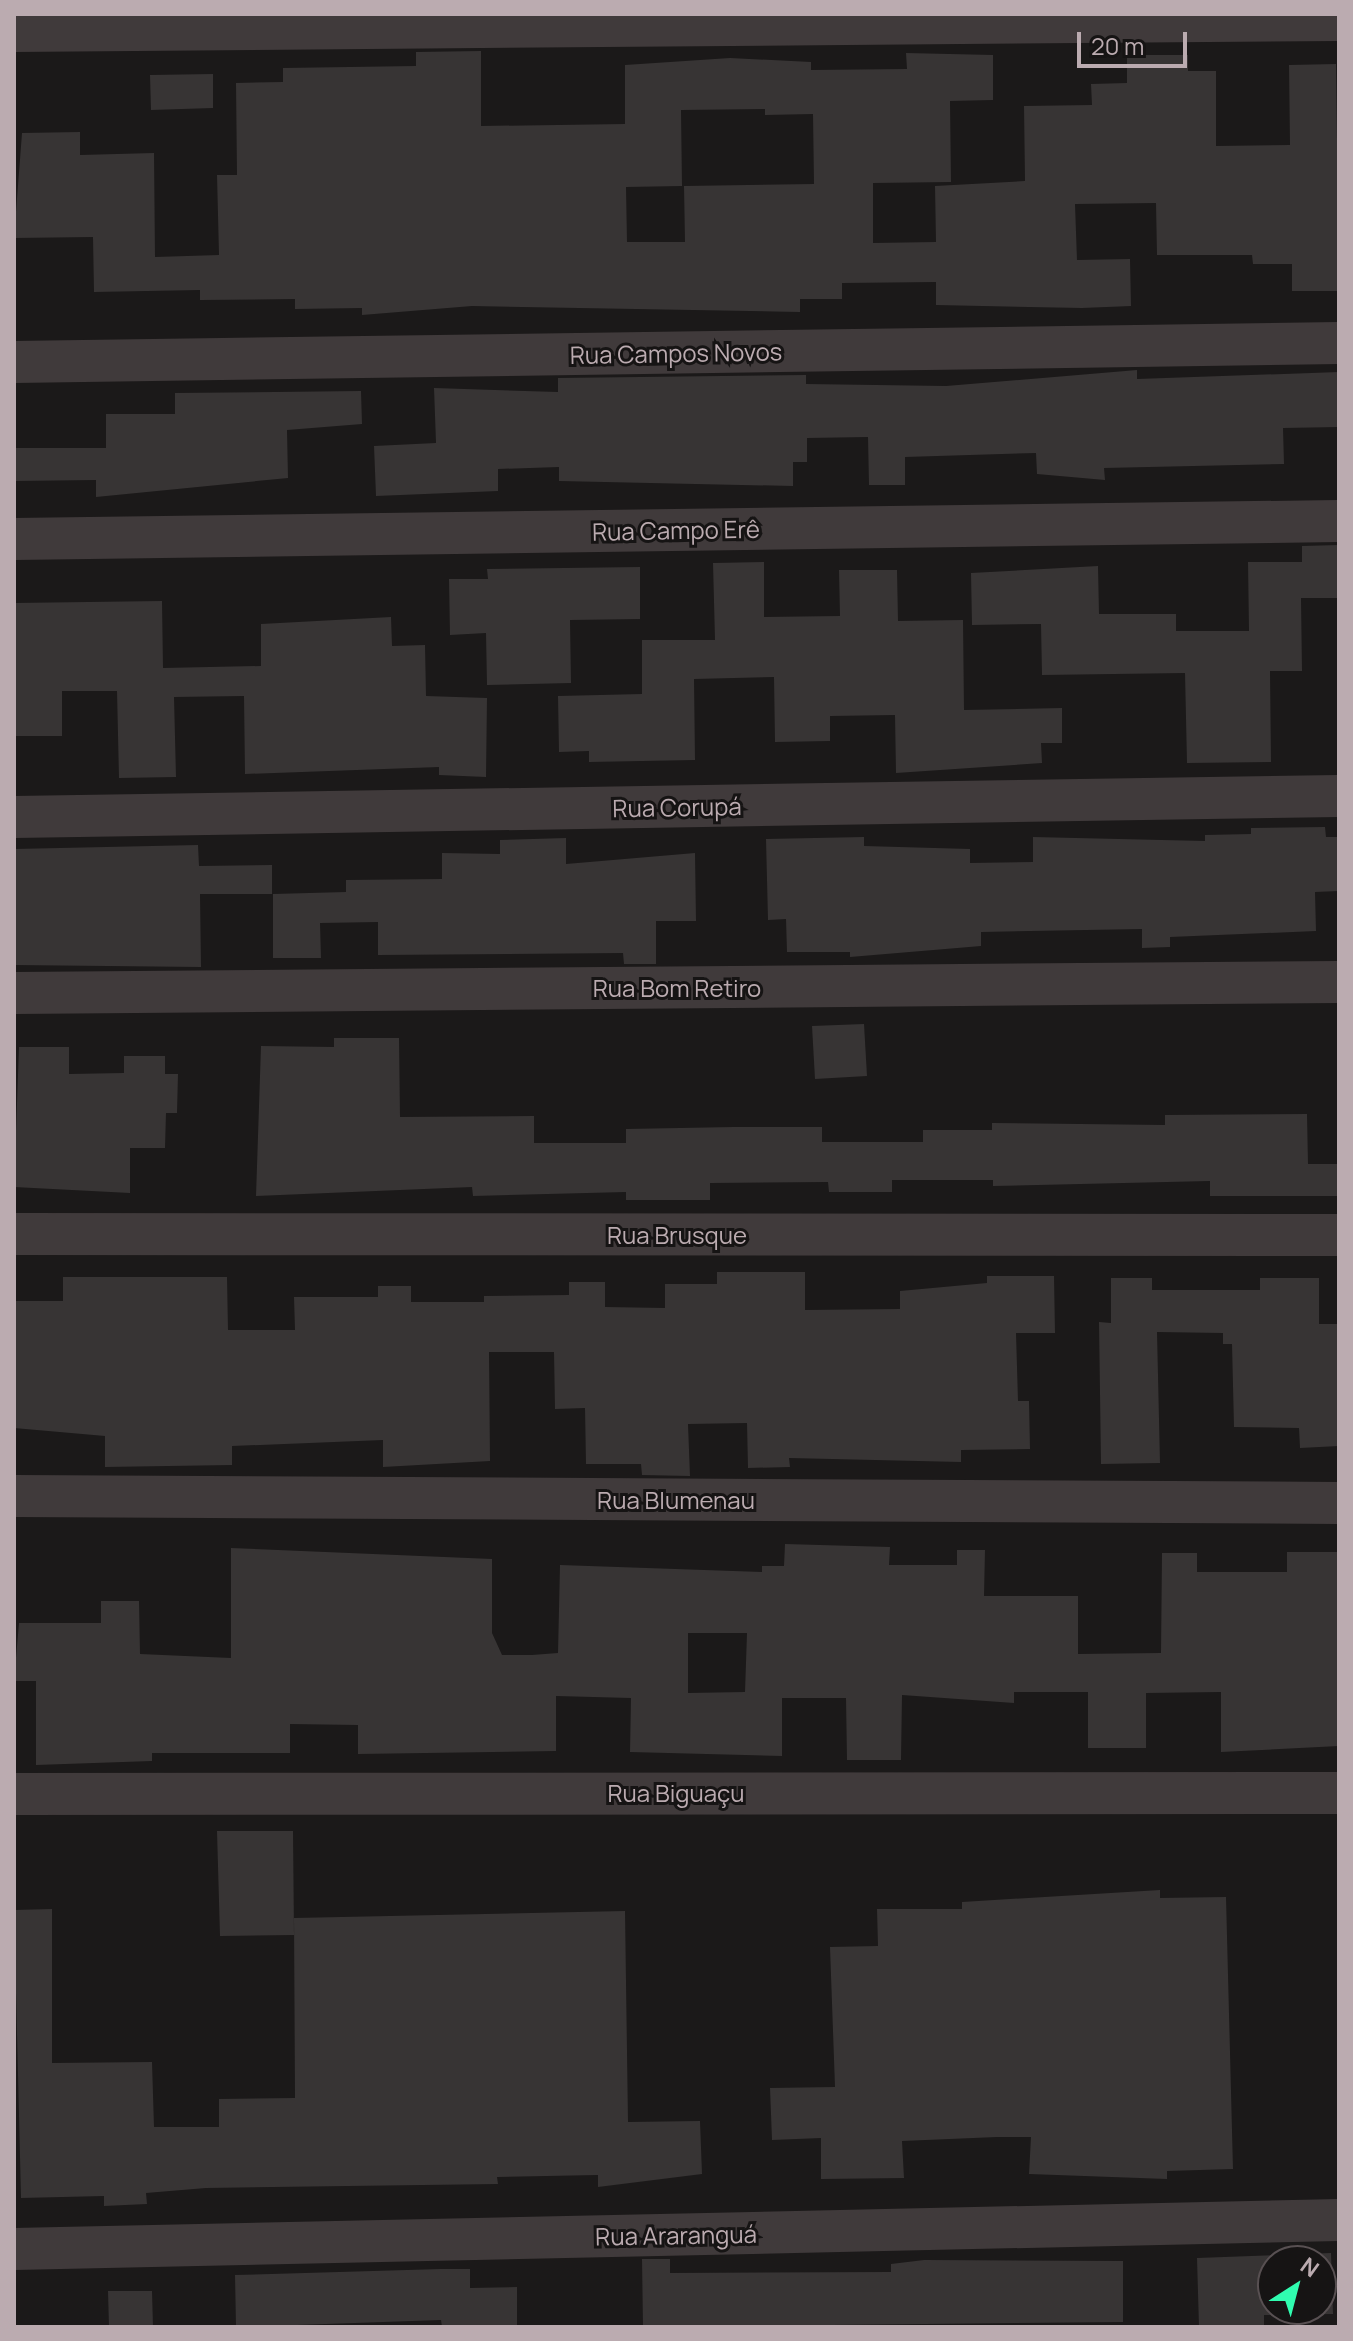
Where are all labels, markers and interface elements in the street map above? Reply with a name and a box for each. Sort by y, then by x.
scale bar [1081,16,1191,66]
text: 20 m [1091,29,1144,62]
street label: Rua Campos Novos [569,337,783,369]
street label: Rua Campo Erê [592,514,760,546]
street label: Rua Corupá [612,791,742,823]
street label: Rua Bom Retiro [593,974,761,1002]
street label: Rua Brusque [607,1221,747,1249]
street label: Rua Blumenau [597,1486,755,1514]
street label: Rua Biguaçu [607,1779,745,1807]
street label: Rua Araranguá [595,2219,757,2251]
north arrow [1257,2245,1337,2325]
text: N [1295,2250,1325,2284]

